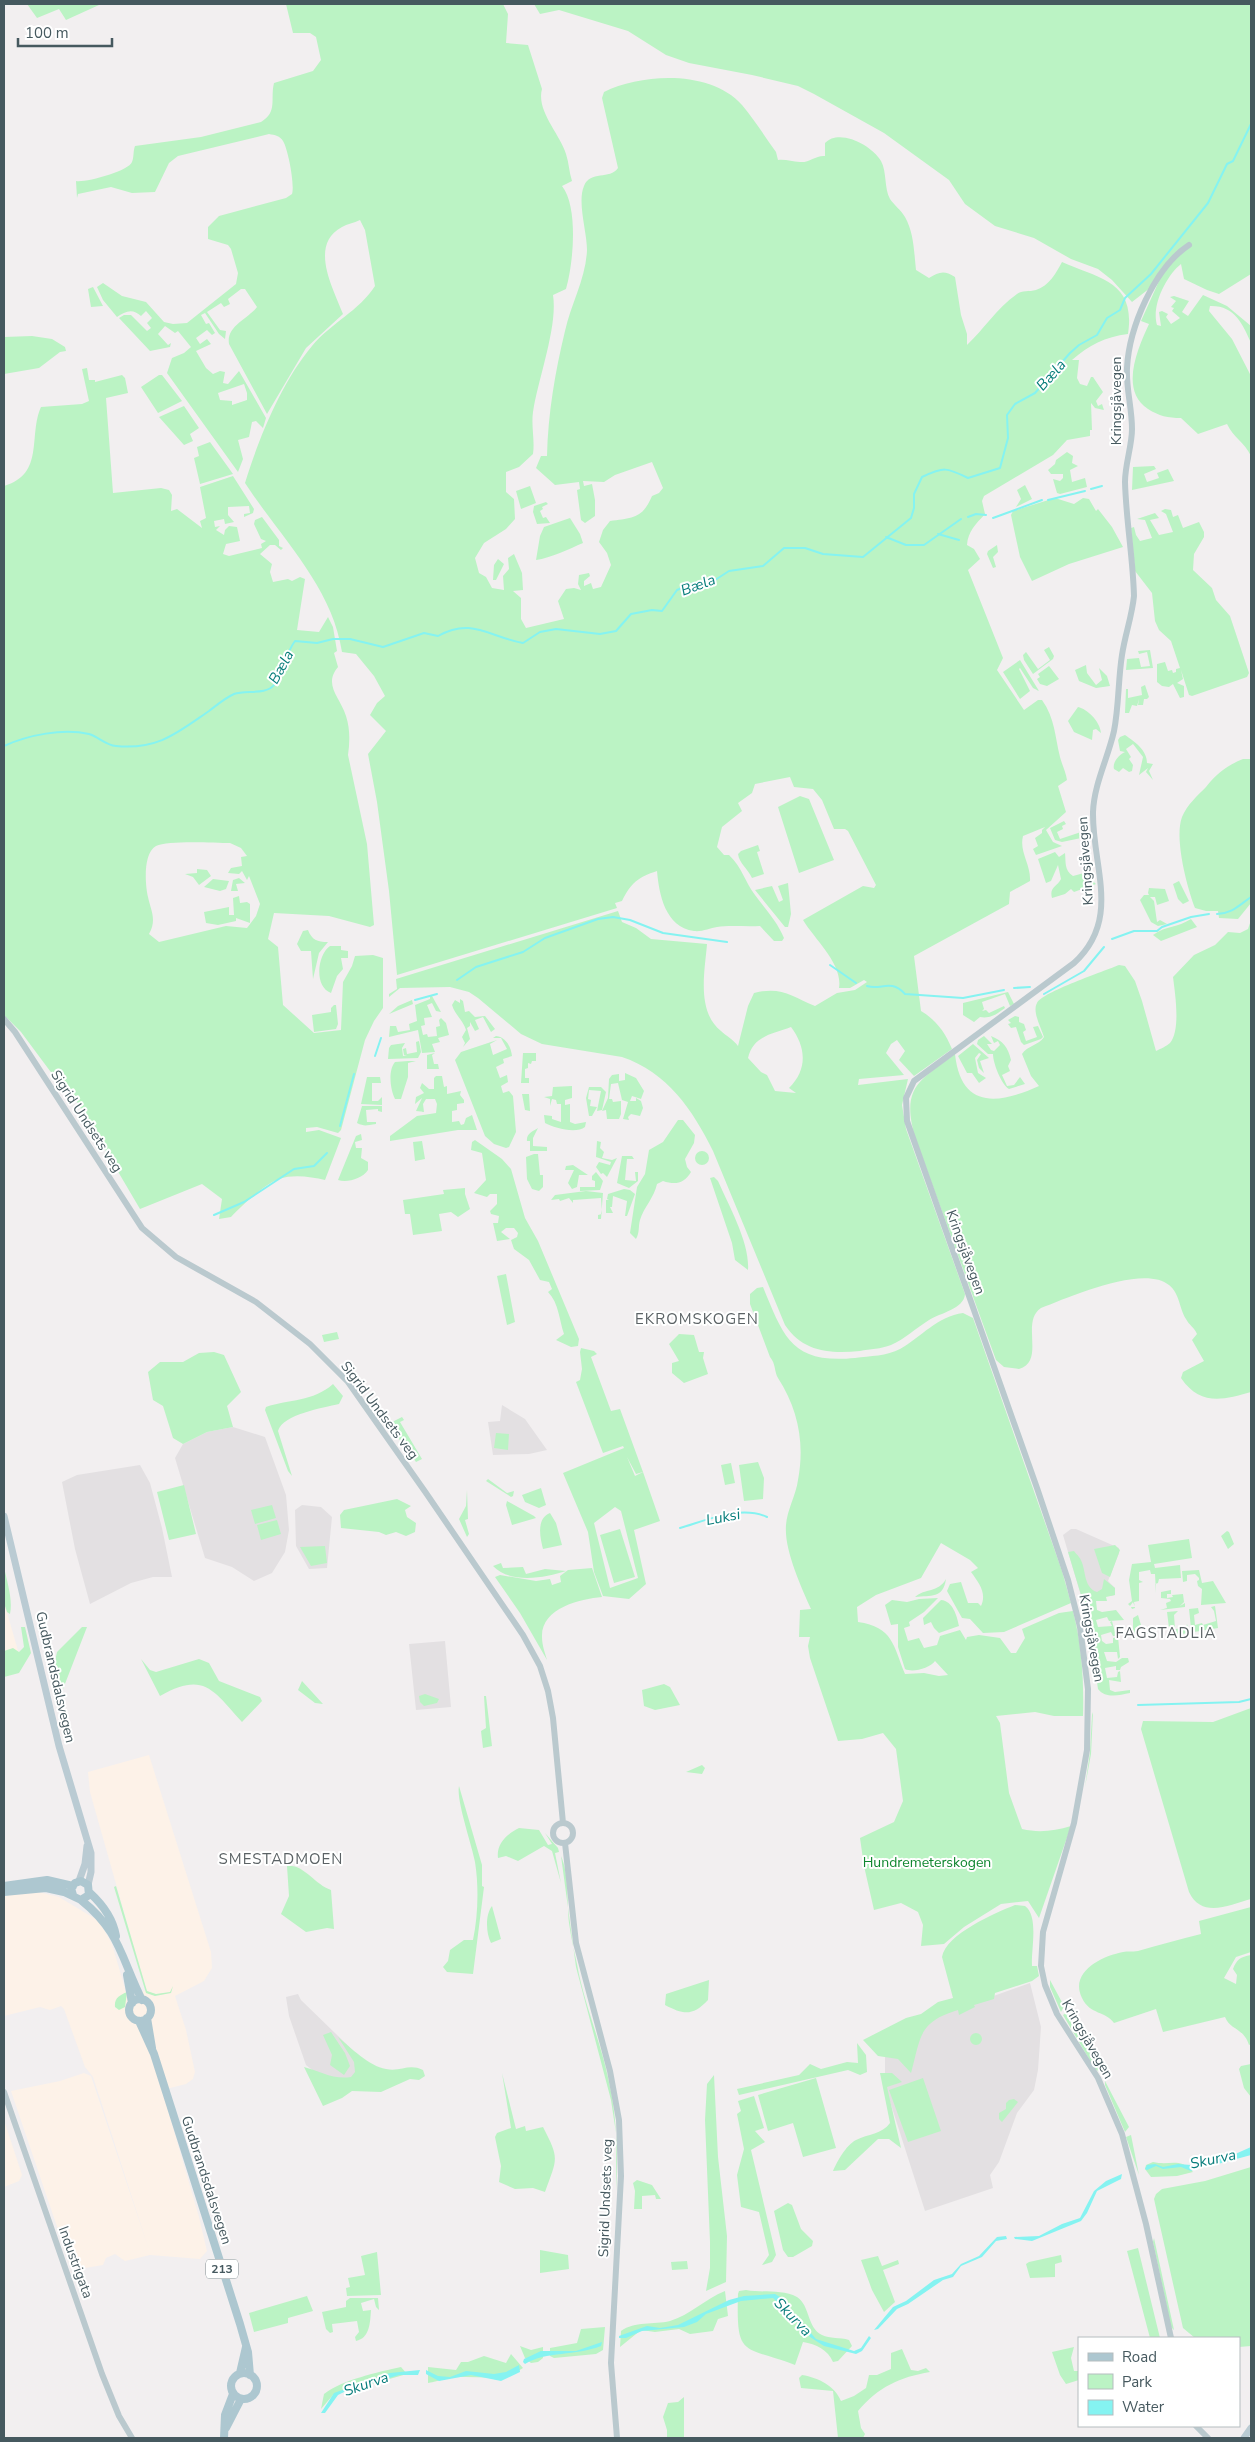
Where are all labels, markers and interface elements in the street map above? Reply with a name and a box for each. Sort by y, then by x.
scale bar [18,15,111,47]
text: 100 m [25,23,69,43]
water label: Bæla [1032,355,1070,395]
street label: Kringsjåvegen [1107,357,1126,445]
water label: Bæla [678,570,718,600]
water label: Bæla [264,647,298,687]
street label: Kringsjåvegen [1073,816,1098,906]
street label: Sigrid Undsets veg [46,1066,127,1176]
street label: Kringsjåvegen [941,1207,990,1297]
district label: EKROMSKOGEN [635,1309,759,1329]
street label: Sigrid Undsets veg [336,1357,423,1463]
water label: Luksi [704,1504,742,1530]
street label: Kringsjåvegen [1074,1593,1109,1683]
street label: Gudbrandsdalsvegen [31,1610,80,1745]
district label: FAGSTADLIA [1116,1623,1216,1643]
district label: SMESTADMOEN [219,1849,343,1869]
park label: Hundremeterskogen [863,1853,991,1872]
street label: Kringsjåvegen [1057,1996,1118,2082]
street label: Gudbrandsdalsvegen [177,2114,236,2247]
street label: Sigrid Undsets veg [594,2138,617,2258]
water label: Skurva [1188,2144,1238,2174]
street label: Industrigata [54,2224,97,2301]
road number: 213 [206,2260,238,2278]
water label: Skurva [770,2293,816,2341]
legend [1078,2337,1240,2427]
text: Road [1122,2347,1157,2367]
water label: Skurva [341,2367,391,2401]
text: Park [1122,2372,1152,2392]
text: Water [1122,2397,1165,2417]

